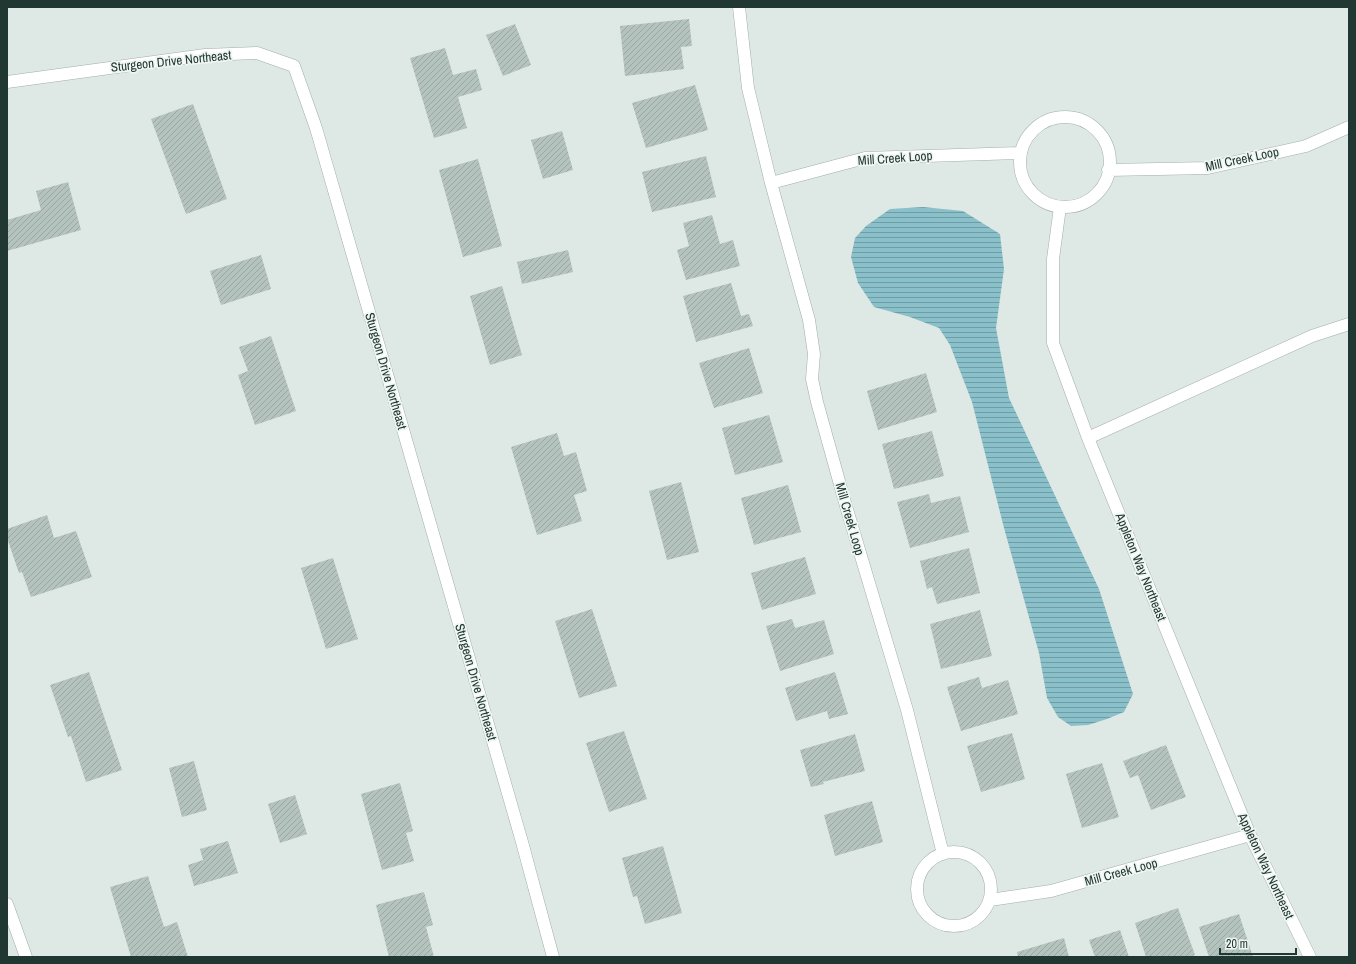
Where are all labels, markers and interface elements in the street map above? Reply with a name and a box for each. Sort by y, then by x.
street label: Sturgeon Drive Northeast [110,46,232,76]
street label: Mill Creek Loop [1204,143,1280,175]
street label: Mill Creek Loop [857,147,933,169]
street label: Sturgeon Drive Northeast [361,311,411,431]
street label: Mill Creek Loop [832,481,868,557]
street label: Appleton Way Northeast [1111,510,1170,624]
street label: Sturgeon Drive Northeast [451,622,501,742]
street label: Appleton Way Northeast [1234,809,1298,922]
street label: Mill Creek Loop [1083,854,1159,890]
scale bar [1220,930,1296,956]
text: 20 m [1226,936,1248,952]

